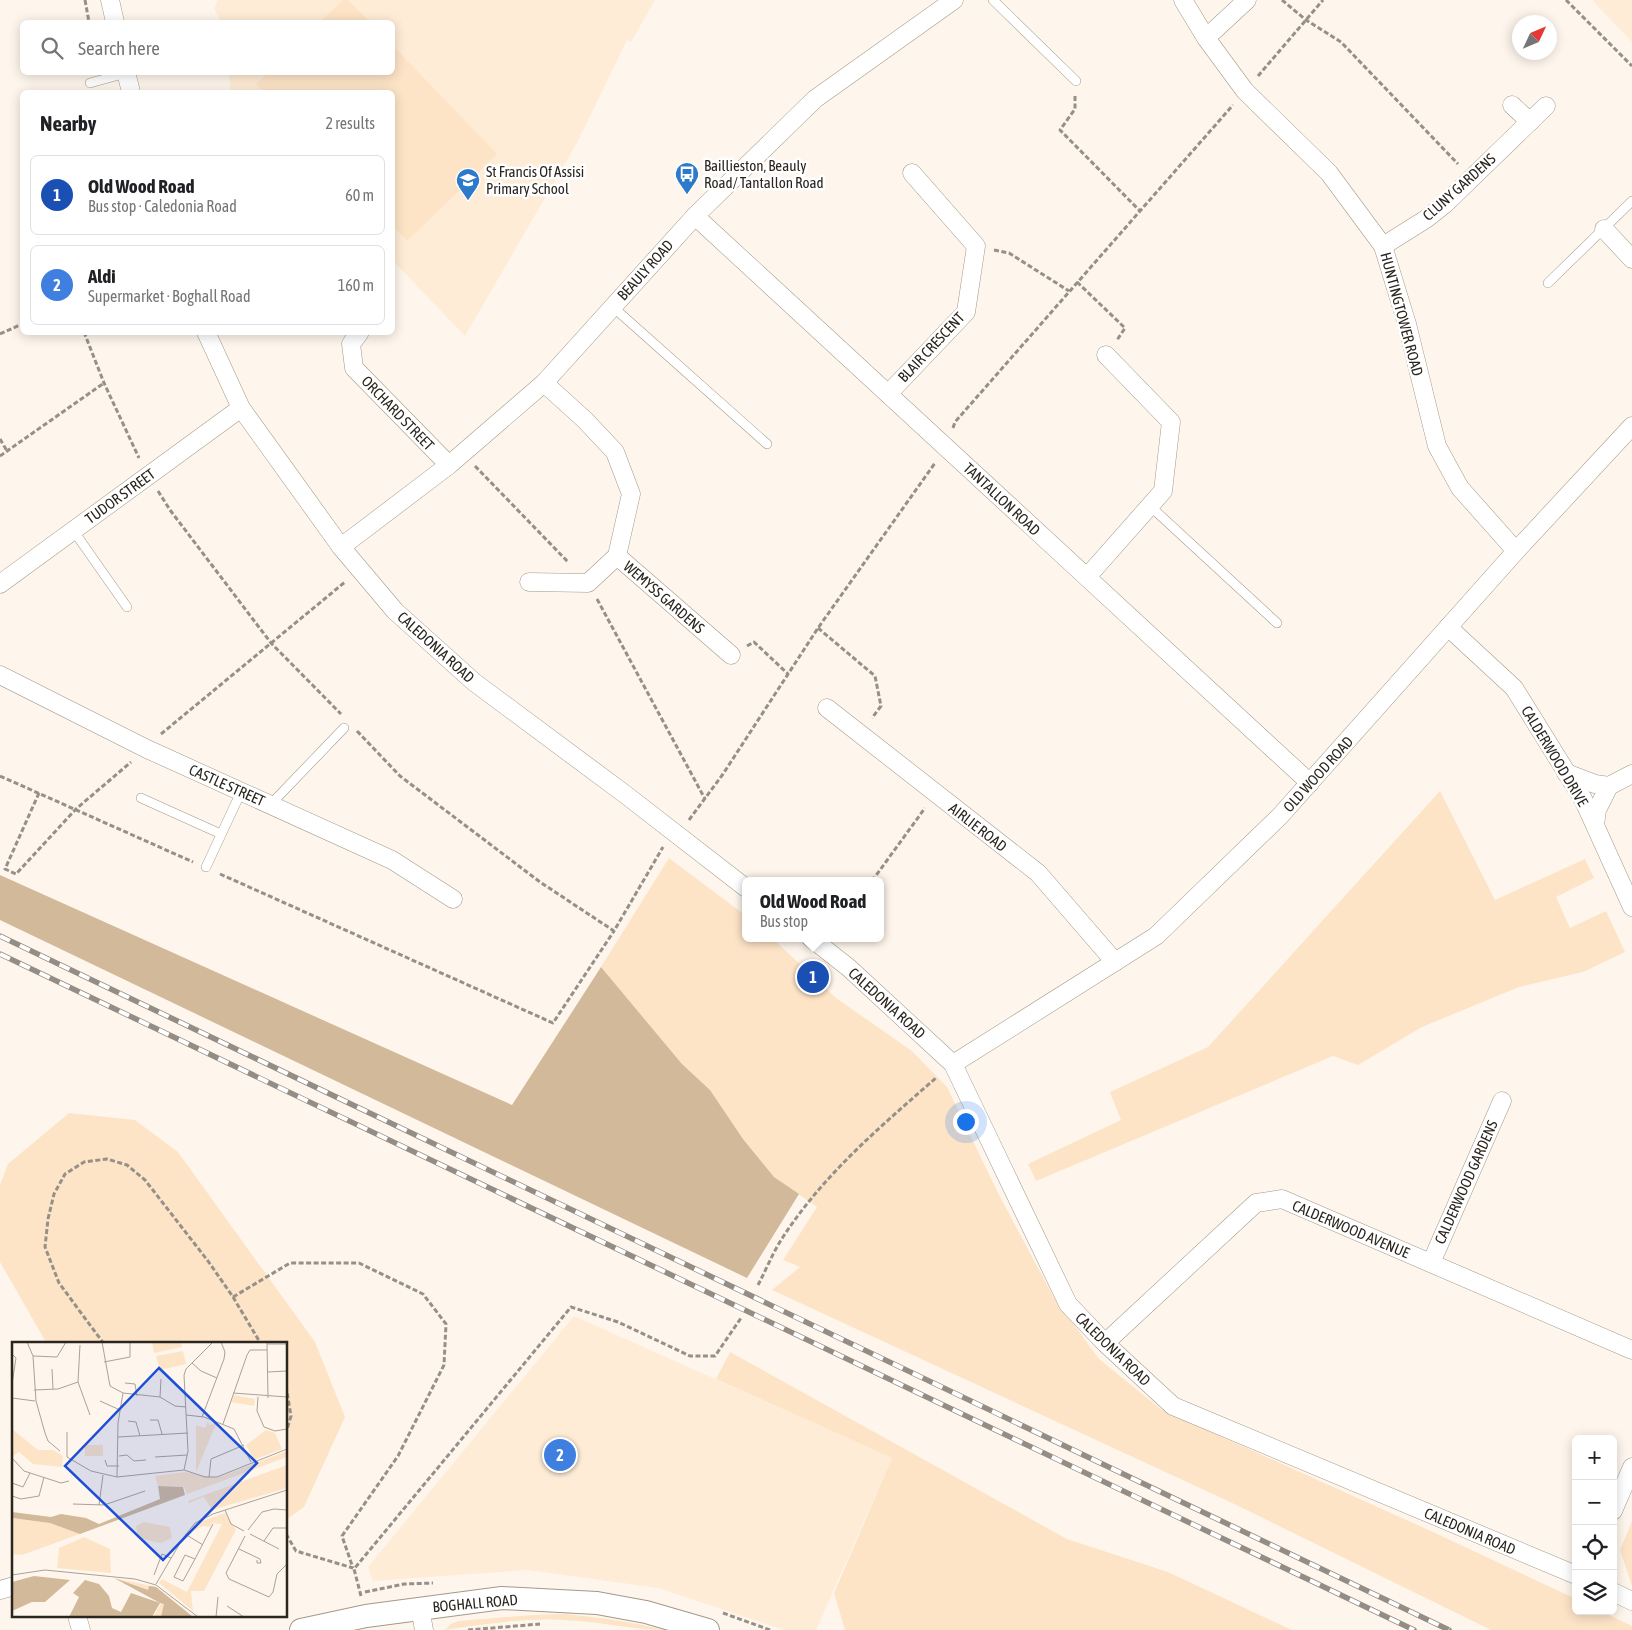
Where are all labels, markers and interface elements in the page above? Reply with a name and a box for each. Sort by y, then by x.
north arrow [1512,15,1557,60]
search box [20,20,395,75]
icon: search [38,34,66,62]
text: Search here [78,37,160,59]
text: Nearby [40,111,96,135]
text: 2 results [325,114,375,132]
street label: CLUNY GARDENS [1419,150,1499,224]
place label: Baillieston, Beauly Road/ Tantallon Road [704,157,824,191]
bus stop icon: Baillieston, Beauly Road/ Tantallon Road [674,161,700,195]
place label: St Francis Of Assisi Primary School [486,163,584,197]
school or university icon: St Francis Of Assisi Primary School [455,167,481,201]
text: Old Wood Road [88,175,195,197]
text: 1 [53,186,61,204]
text: 60 m [345,186,374,204]
text: Bus stop · Caledonia Road [88,197,237,215]
street label: BEAULY ROAD [614,236,676,304]
street label: HUNTINGTOWER ROAD [1377,250,1427,378]
text: Aldi [88,265,116,287]
text: 2 [53,276,61,294]
text: 160 m [338,276,374,294]
text: Supermarket · Boghall Road [88,287,251,305]
street label: BLAIR CRESCENT [894,308,968,385]
street label: ORCHARD STREET [358,372,438,454]
street label: TANTALLON ROAD [960,459,1044,539]
street label: TUDOR STREET [82,465,158,527]
street label: WEMYSS GARDENS [620,557,708,637]
street label: CALEDONIA ROAD [394,608,478,686]
street label: CALDERWOOD DRIVE [1518,703,1592,810]
street label: OLD WOOD ROAD [1280,733,1356,815]
street label: CASTLE STREET [187,761,268,809]
street label: AIRLIE ROAD [946,799,1010,855]
popup [742,877,884,942]
text: Old Wood Road [760,890,866,912]
text: Bus stop [760,912,808,930]
pin: 1 [797,958,829,996]
street label: CALEDONIA ROAD [845,964,929,1042]
your location [953,1109,979,1135]
street label: CALDERWOOD GARDENS [1431,1118,1501,1246]
street label: CALDERWOOD AVENUE [1290,1197,1413,1262]
street label: CALEDONIA ROAD [1072,1309,1154,1389]
inset map [12,1342,288,1618]
map controls [1572,1435,1617,1615]
button: + [1572,1435,1617,1480]
pin: 2 [544,1436,576,1474]
button: − [1572,1480,1617,1525]
street label: CALEDONIA ROAD [1422,1504,1518,1558]
button: locate [1572,1525,1617,1570]
button: layers [1572,1570,1617,1615]
street label: BOGHALL ROAD [432,1591,518,1615]

